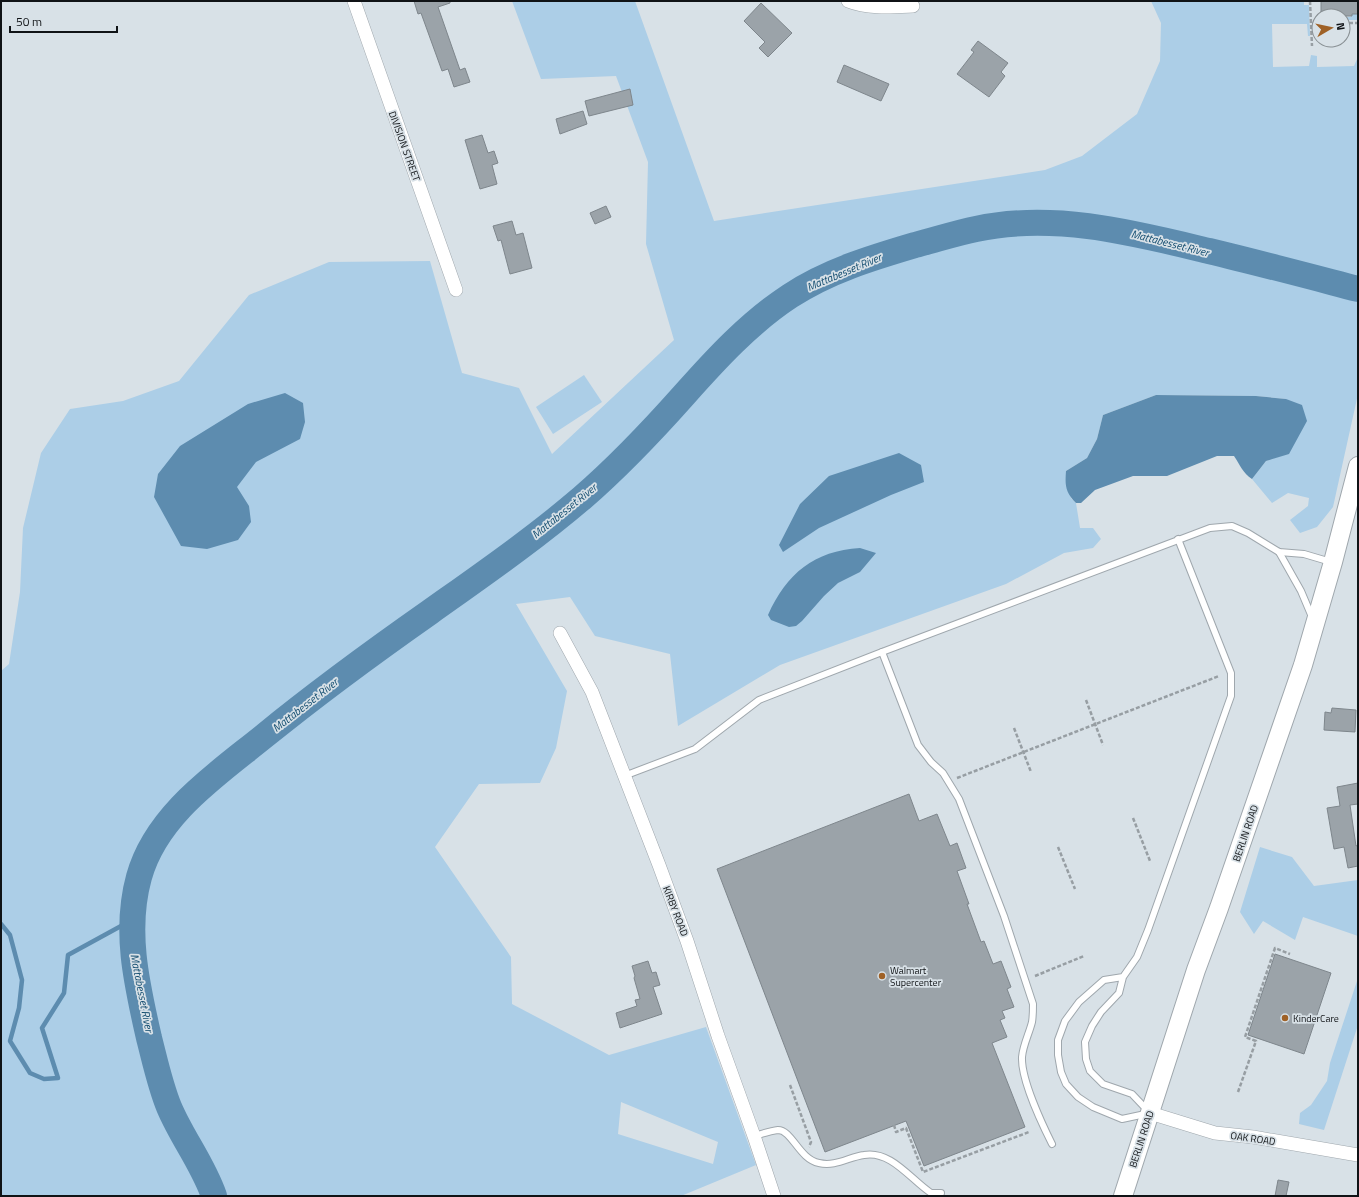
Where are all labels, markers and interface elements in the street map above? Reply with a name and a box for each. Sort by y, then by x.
scale bar [10,8,117,34]
north arrow [1311,8,1351,48]
text: 50 m [16,12,42,31]
text: N [1332,21,1349,31]
street label: DIVISION STREET [385,109,424,184]
water label: Mattabesset River [1130,226,1212,261]
water label: Mattabesset River [804,249,885,295]
water label: Mattabesset River [528,479,601,542]
water label: Mattabesset River [269,673,342,736]
street label: BERLIN ROAD [1229,803,1262,864]
street label: KIRBY ROAD [659,884,692,939]
water label: Mattabesset River [127,952,158,1035]
place label: Walmart Supercenter [890,963,942,990]
marker: Walmart Supercenter [877,971,887,981]
place label: KinderCare [1293,1011,1339,1026]
marker: KinderCare [1280,1013,1290,1023]
street label: BERLIN ROAD [1125,1109,1158,1170]
street label: OAK ROAD [1229,1128,1276,1149]

